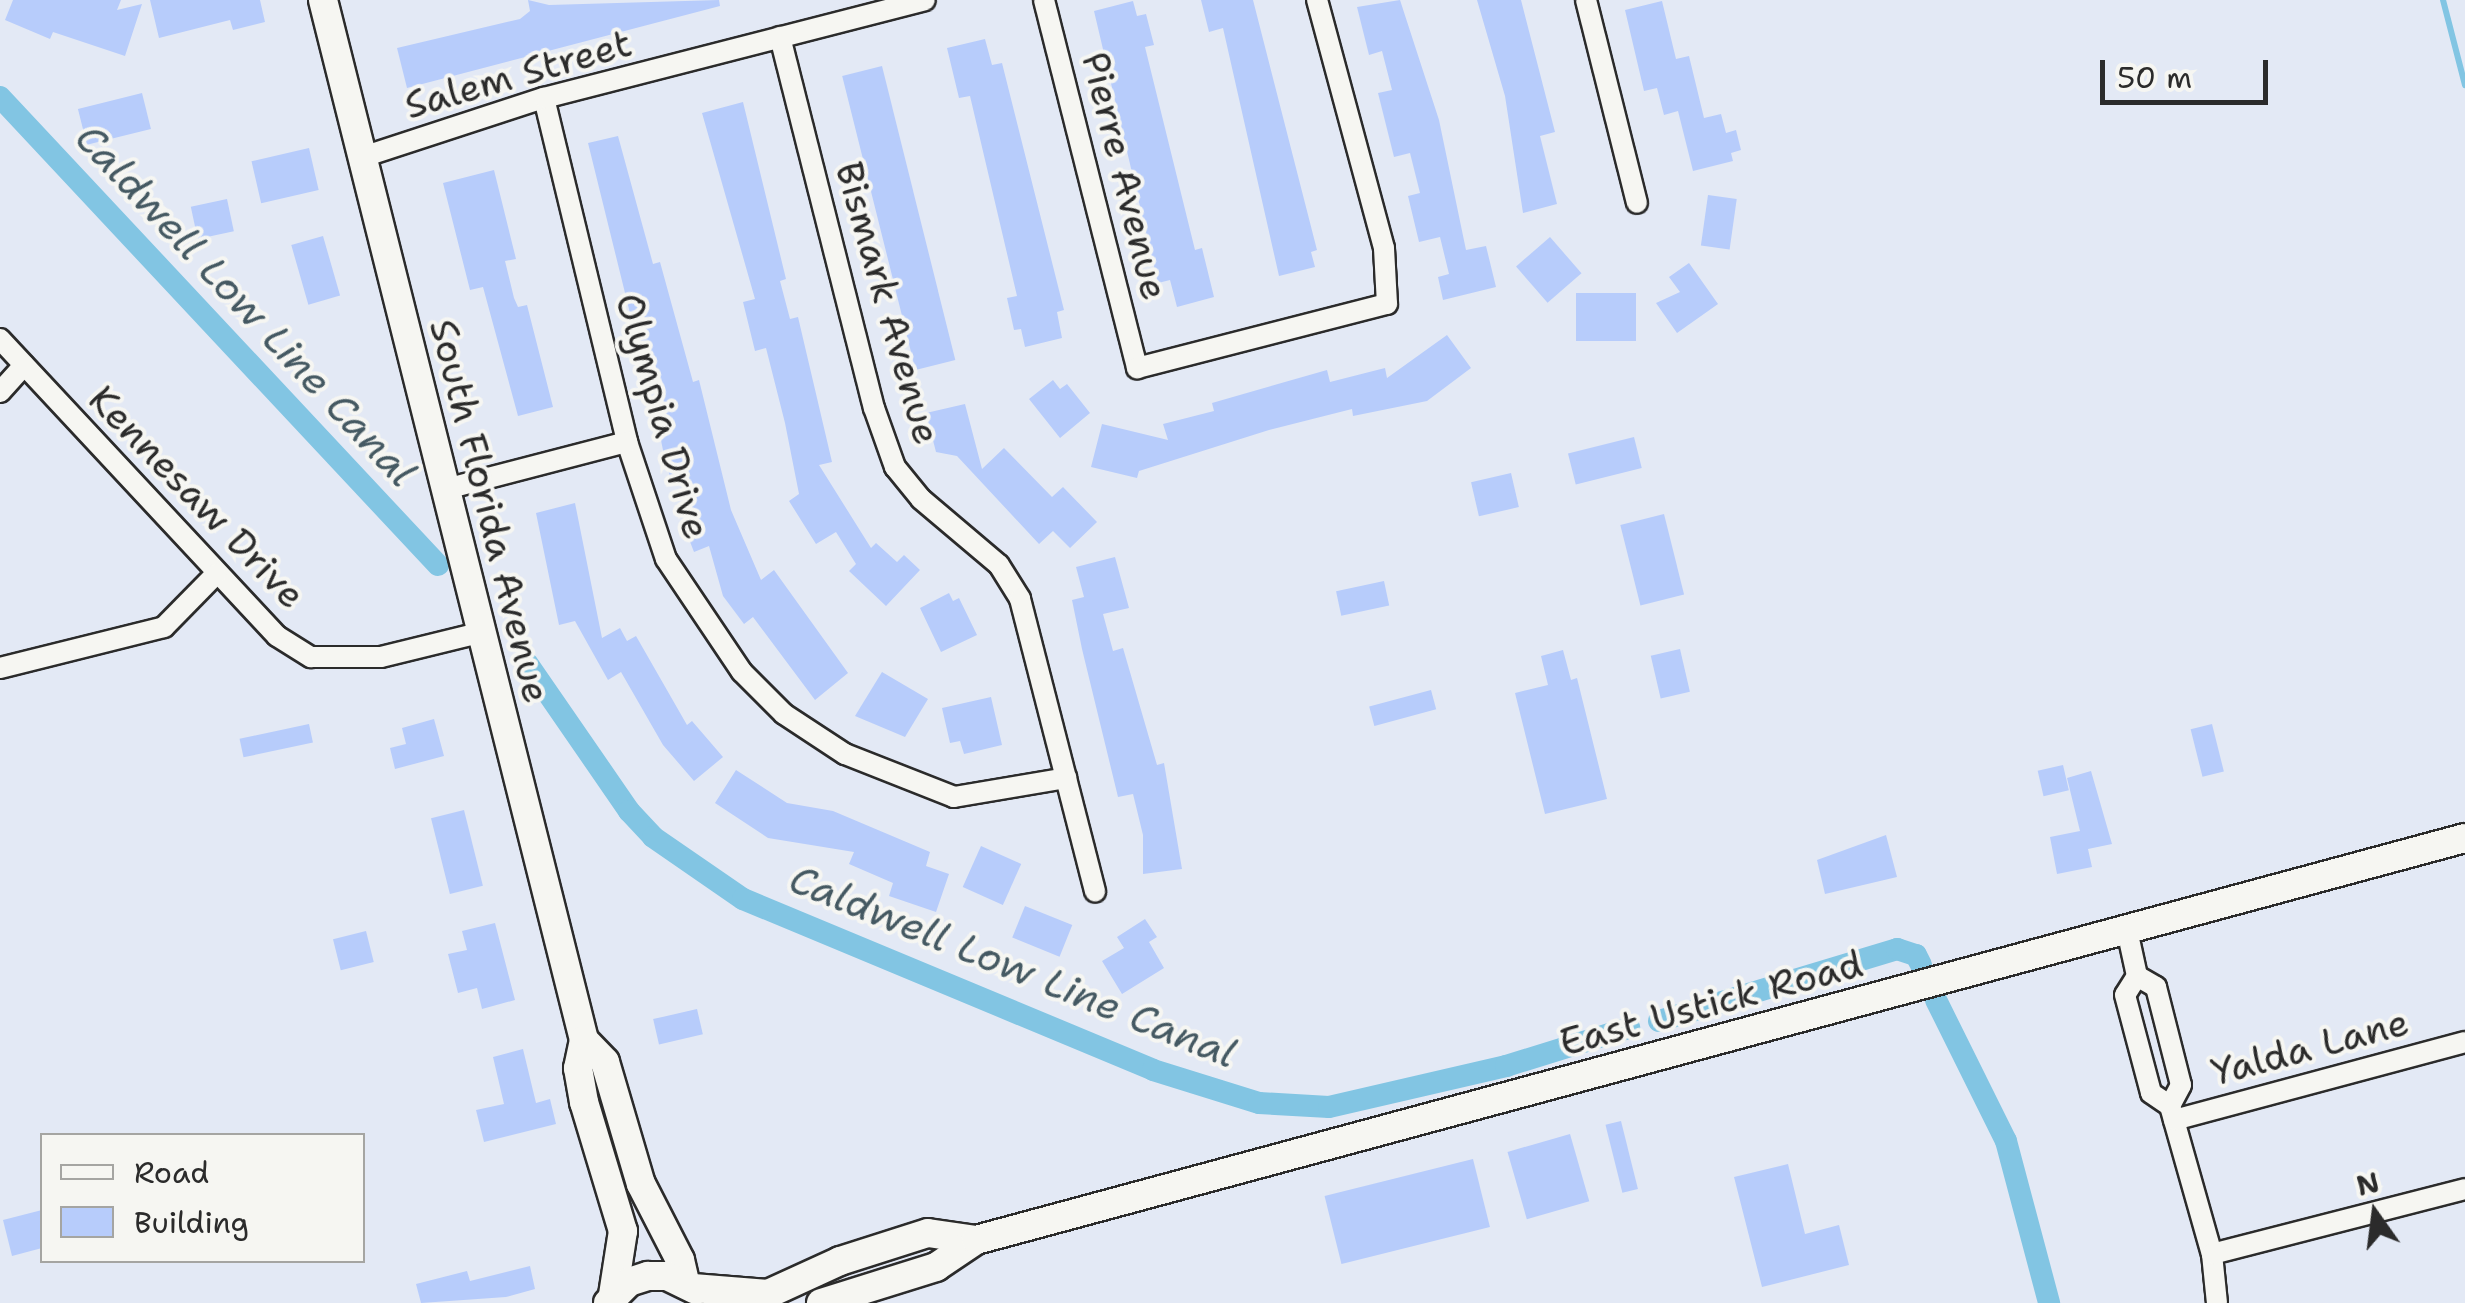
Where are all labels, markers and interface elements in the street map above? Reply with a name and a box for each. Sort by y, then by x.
street label: Salem Street [399,20,637,128]
scale bar [2105,40,2272,102]
street label: Pierre Avenue [1072,47,1178,305]
text: 50 m [2117,57,2192,98]
water label: Caldwell Low Line Canal [66,114,426,496]
street label: Bismark Avenue [826,156,950,450]
street label: Olympia Drive [606,288,720,544]
street label: South Florida Avenue [420,314,560,708]
street label: Kennesaw Drive [79,376,315,618]
water label: Caldwell Low Line Canal [782,854,1244,1078]
street label: East Ustick Road [1555,941,1867,1065]
street label: Yalda Lane [2206,999,2414,1095]
legend [40,1133,365,1263]
text: Road [134,1152,209,1193]
north arrow [2325,1163,2425,1263]
text: N [2352,1163,2383,1205]
text: Building [134,1202,249,1243]

